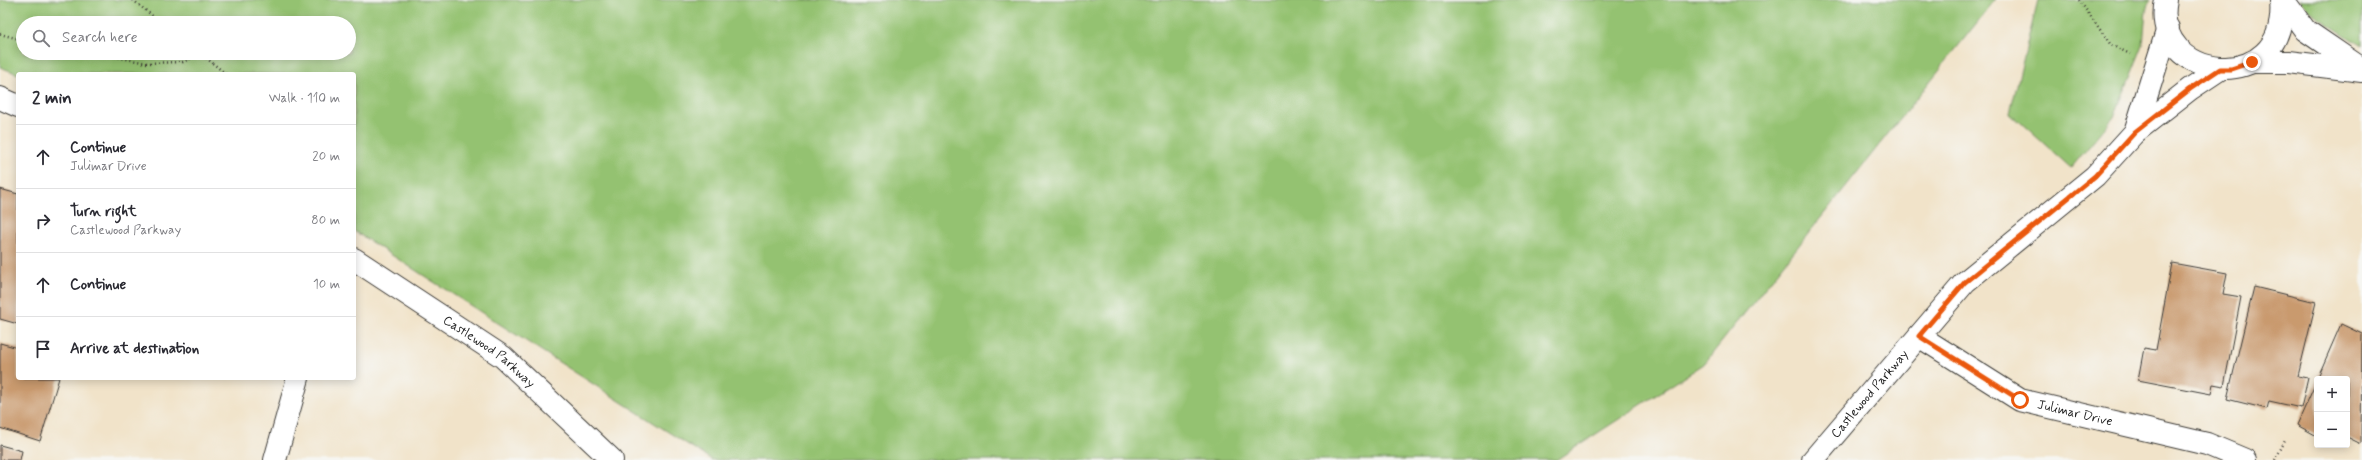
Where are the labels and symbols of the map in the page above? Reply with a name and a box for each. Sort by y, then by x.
route end [2243,53,2261,71]
street label: Castlewood Parkway [440,311,539,392]
street label: Castlewood Parkway [1827,346,1912,442]
route start [2011,391,2029,409]
street label: Julimar Drive [2036,396,2114,430]

